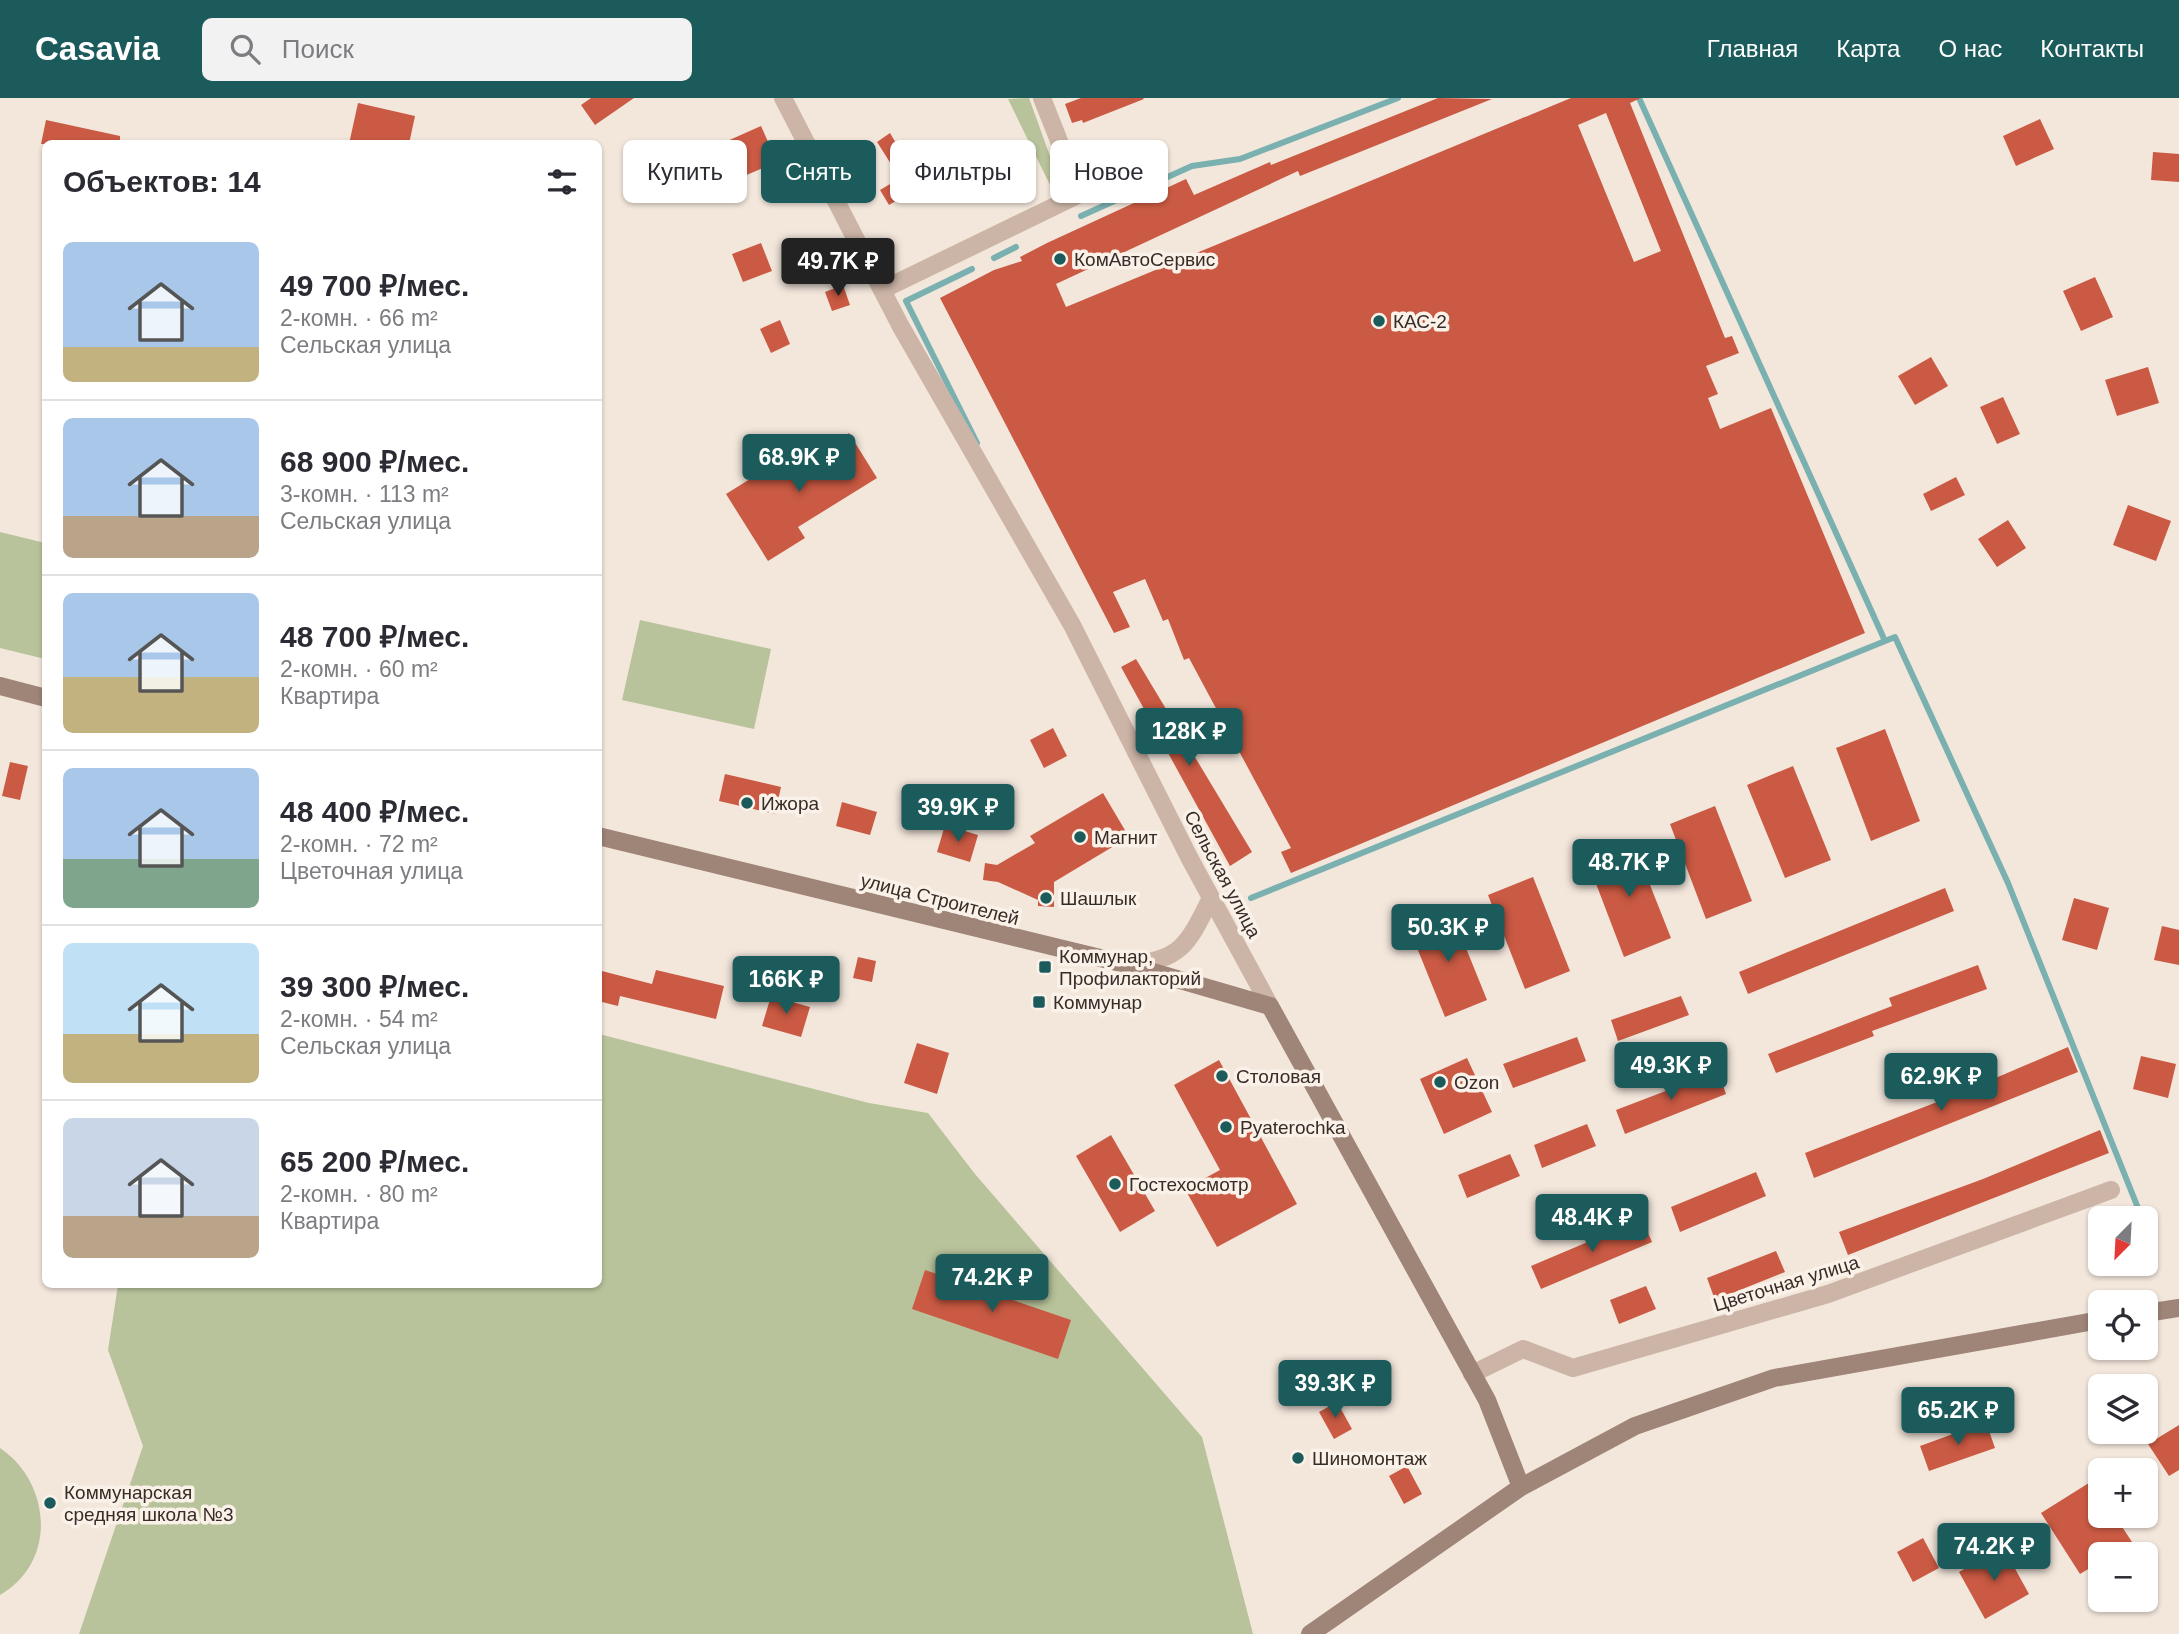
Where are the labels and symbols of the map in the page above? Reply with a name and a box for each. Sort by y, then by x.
pin: 49.7K ₽ [773,238,903,298]
place label: КомАвтоСервис [1074,249,1215,270]
marker: КомАвтоСервис [1052,251,1068,267]
place label: КАС-2 [1393,311,1447,332]
marker: КАС-2 [1371,313,1387,329]
pin: 68.9K ₽ [734,434,864,494]
pin: 128K ₽ [1132,708,1246,768]
pin: 39.9K ₽ [893,784,1023,844]
place label: Ижора [761,793,820,814]
marker: Ижора [739,795,755,811]
street label: Сельская улица [1180,807,1265,942]
place label: Магнит [1094,827,1158,848]
marker: Магнит [1072,829,1088,845]
pin: 48.7K ₽ [1564,840,1694,899]
street label: улица Строителей [859,870,1021,929]
place label: Шашлык [1060,888,1137,909]
marker: Шашлык [1038,890,1054,906]
pin: 50.3K ₽ [1383,904,1513,964]
place label: Коммунар, Профилакторий [1059,946,1201,989]
pin: 166K ₽ [729,956,843,1016]
marker: Коммунар, Профилакторий [1037,959,1053,975]
place label: Коммунар [1053,992,1142,1013]
marker: Коммунар [1031,994,1047,1010]
pin: 49.3K ₽ [1606,1042,1736,1102]
pin: 62.9K ₽ [1876,1054,2006,1113]
place label: Столовая [1236,1066,1321,1087]
marker: Столовая [1214,1068,1230,1084]
place label: Ozon [1454,1072,1499,1093]
marker: Ozon [1432,1074,1448,1090]
place label: Pyaterochka [1240,1117,1346,1138]
marker: Pyaterochka [1218,1119,1234,1135]
place label: Гостехосмотр [1129,1174,1249,1195]
marker: Гостехосмотр [1107,1176,1123,1192]
pin: 48.4K ₽ [1527,1194,1657,1254]
north arrow [2088,1206,2158,1276]
street label: Цветочная улица [1711,1251,1862,1316]
pin: 74.2K ₽ [927,1254,1057,1314]
pin: 39.3K ₽ [1270,1360,1400,1420]
pin: 65.2K ₽ [1893,1388,2023,1447]
place label: Шиномонтаж [1312,1448,1427,1469]
marker: Шиномонтаж [1290,1450,1306,1466]
place label: Коммунарская средняя школа №3 [64,1482,233,1525]
marker: Коммунарская средняя школа №3 [42,1495,58,1511]
pin: 74.2K ₽ [1929,1524,2059,1583]

